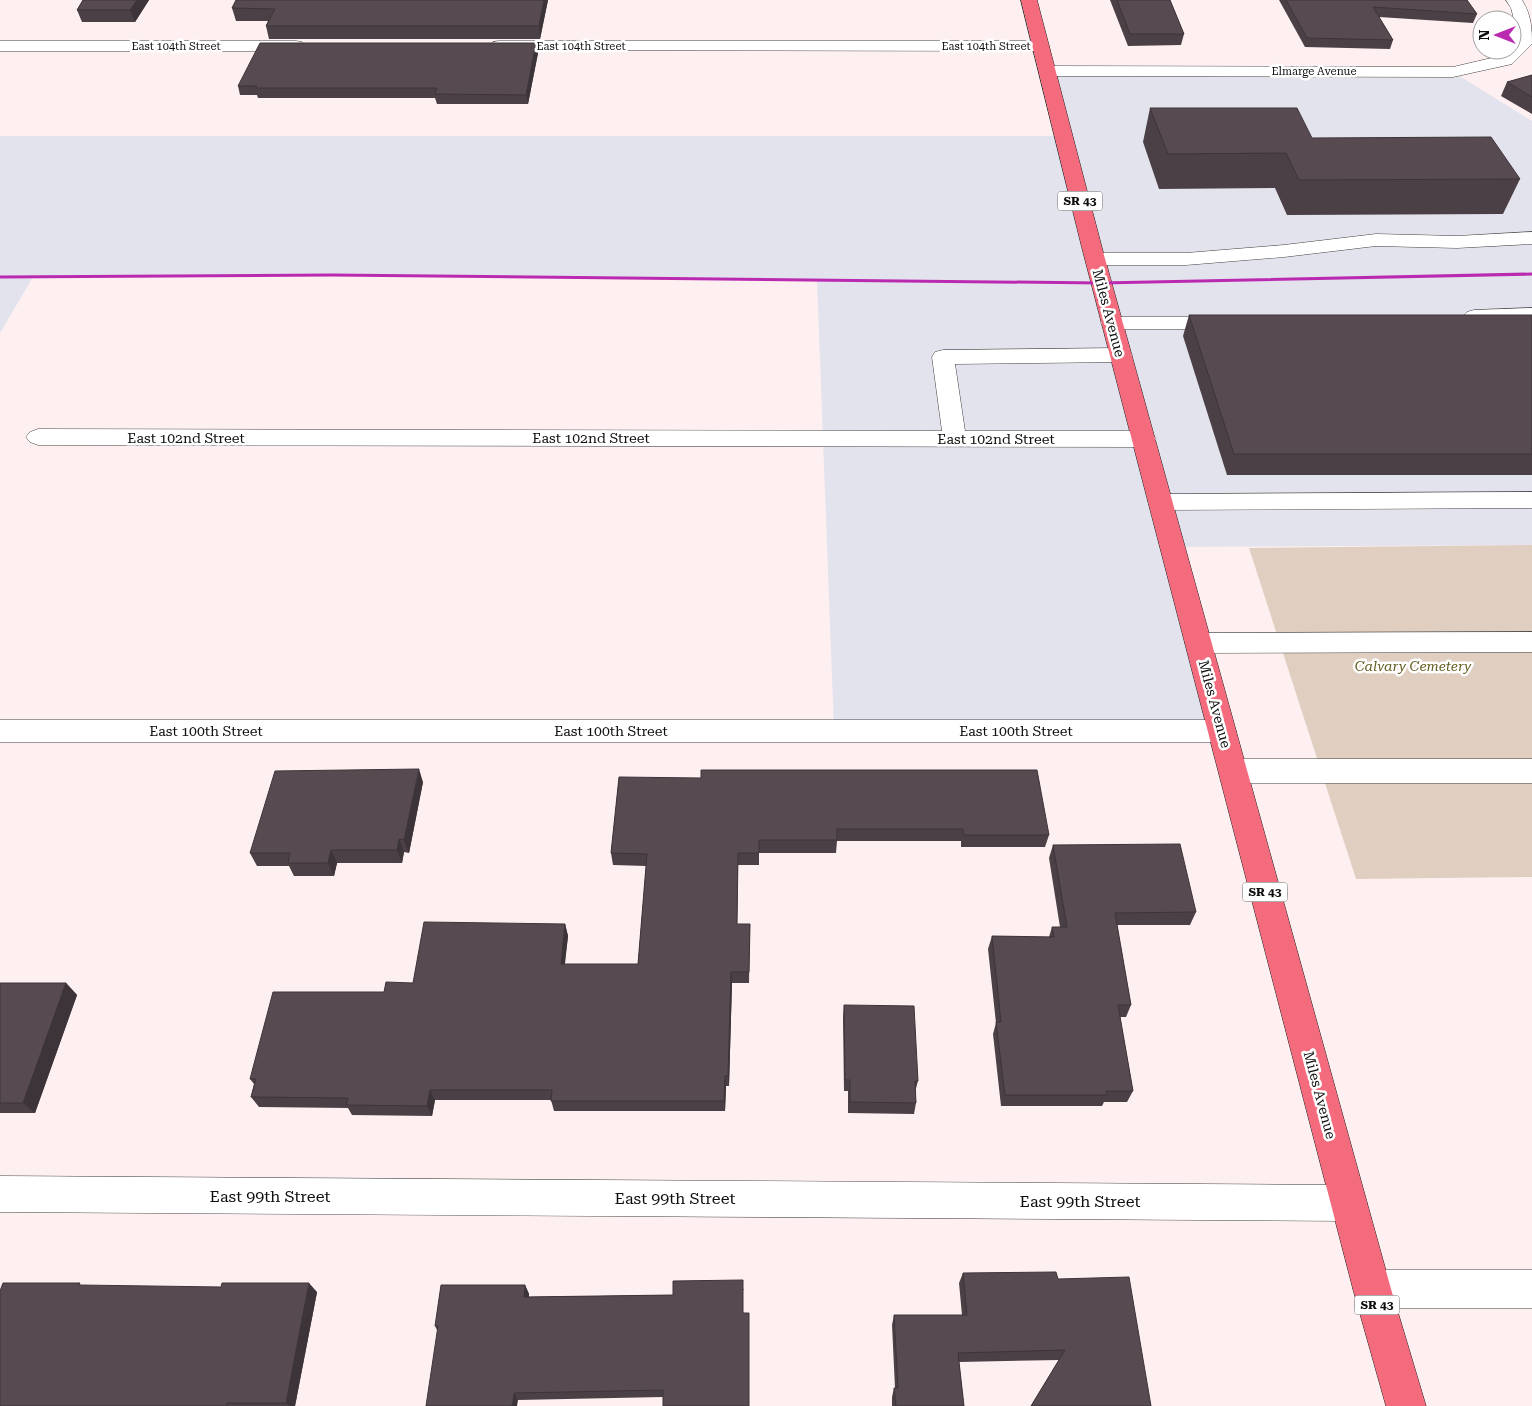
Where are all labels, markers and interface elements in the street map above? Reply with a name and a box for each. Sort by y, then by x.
north arrow [1472,10,1522,60]
text: N [1476,29,1492,40]
street label: East 104th Street [131,40,221,53]
street label: East 104th Street [536,40,626,53]
street label: East 104th Street [941,40,1031,53]
street label: Elmarge Avenue [1271,65,1357,78]
road number: SR 43 [1058,192,1102,210]
street label: Miles Avenue [1090,267,1128,359]
street label: East 102nd Street [127,430,245,446]
street label: East 102nd Street [532,430,650,446]
street label: East 102nd Street [937,431,1055,447]
street label: Miles Avenue [1196,658,1234,750]
park label: Calvary Cemetery [1355,658,1472,674]
street label: East 100th Street [149,723,263,739]
street label: East 100th Street [554,723,668,739]
street label: East 100th Street [959,723,1073,739]
road number: SR 43 [1242,882,1288,902]
street label: Miles Avenue [1301,1049,1339,1141]
street label: East 99th Street [210,1187,330,1206]
street label: East 99th Street [615,1189,735,1208]
street label: East 99th Street [1020,1192,1140,1211]
road number: SR 43 [1354,1296,1400,1314]

